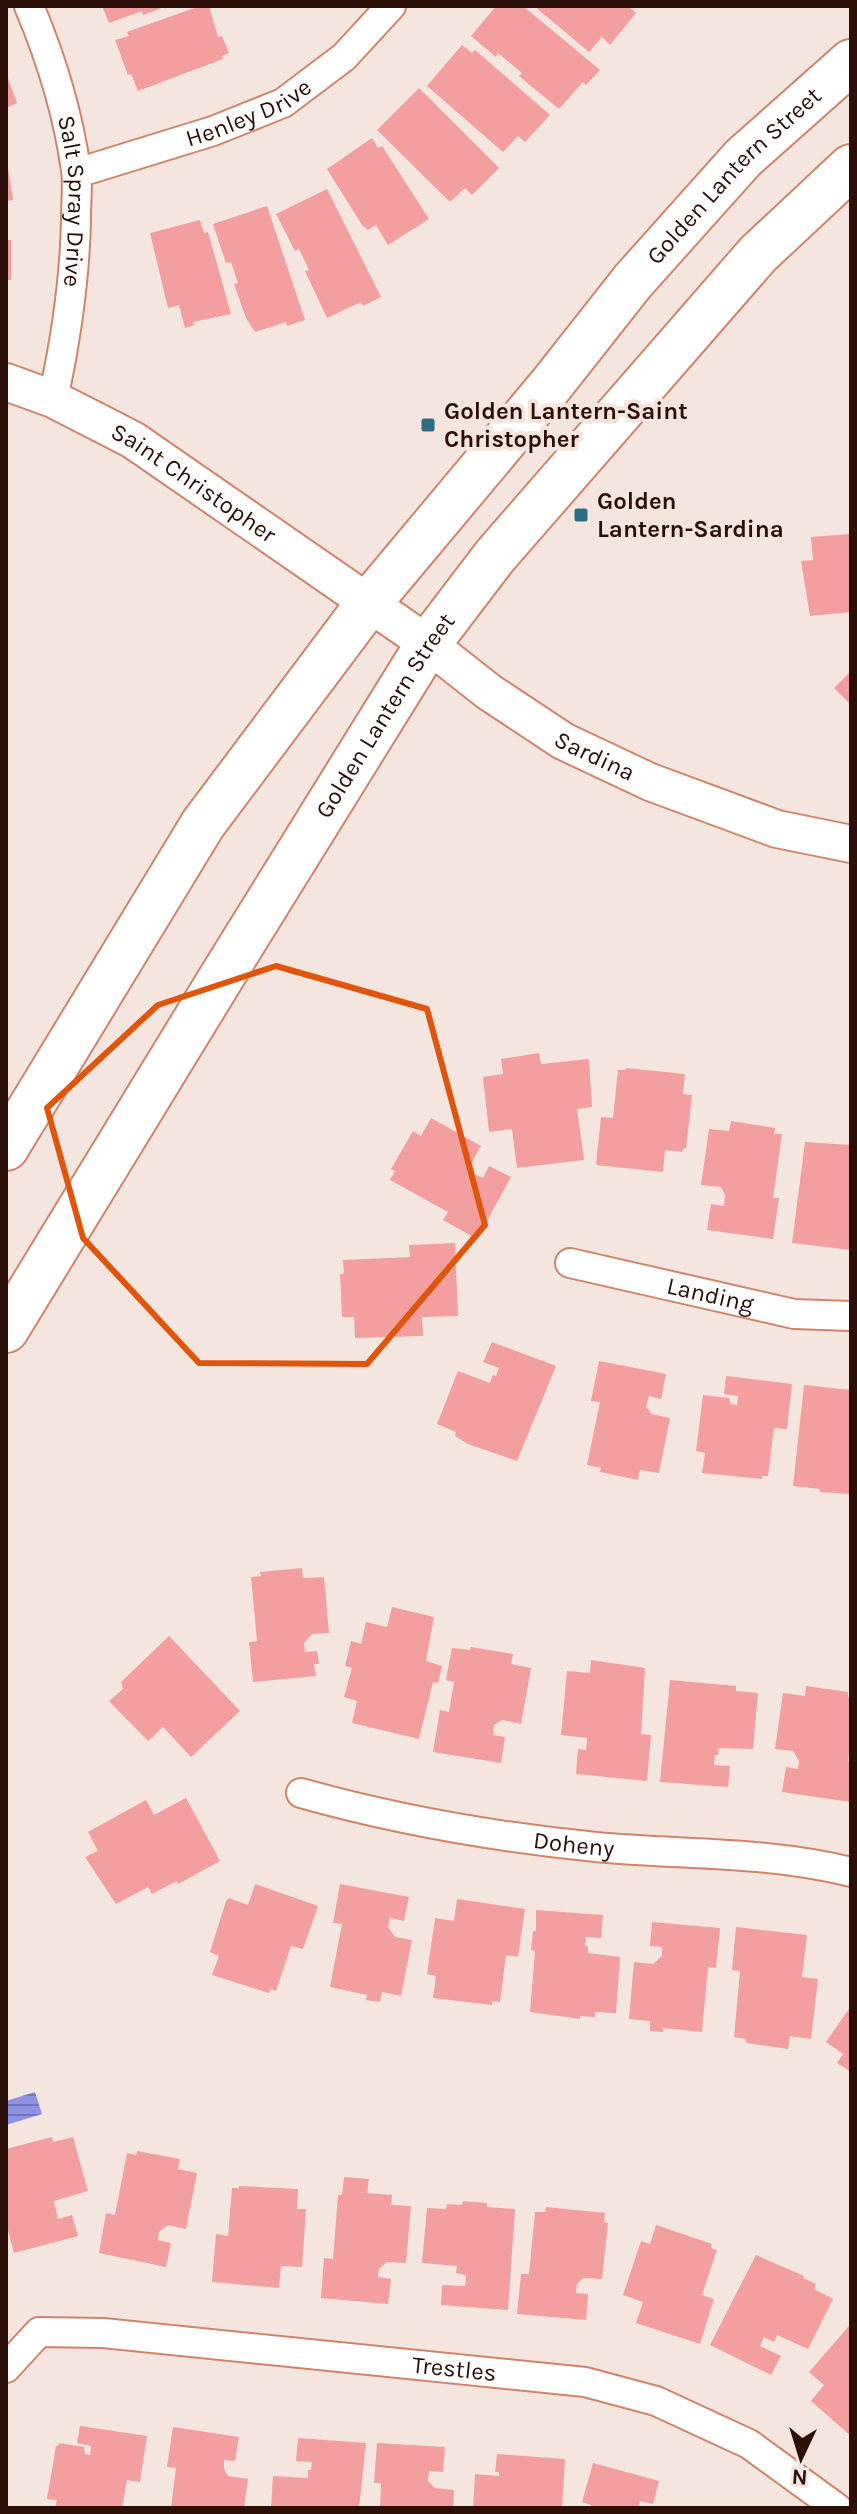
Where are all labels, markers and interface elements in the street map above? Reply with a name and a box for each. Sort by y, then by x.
street label: Henley Drive [182,73,317,153]
street label: Golden Lantern Street [641,81,827,270]
street label: Salt Spray Drive [52,112,91,288]
place label: Golden Lantern-Saint Christopher [444,397,688,453]
marker: Golden Lantern-Saint Christopher [419,416,437,434]
street label: Saint Christopher [106,417,282,549]
place label: Golden Lantern-Sardina [597,487,784,543]
marker: Golden Lantern-Sardina [572,506,590,524]
street label: Golden Lantern Street [310,608,460,823]
street label: Sardina [549,725,639,787]
street label: Landing [664,1272,757,1319]
street label: Doheny [532,1826,615,1863]
street label: Trestles [411,2351,498,2387]
north arrow [761,2418,841,2498]
text: N [791,2463,808,2490]

